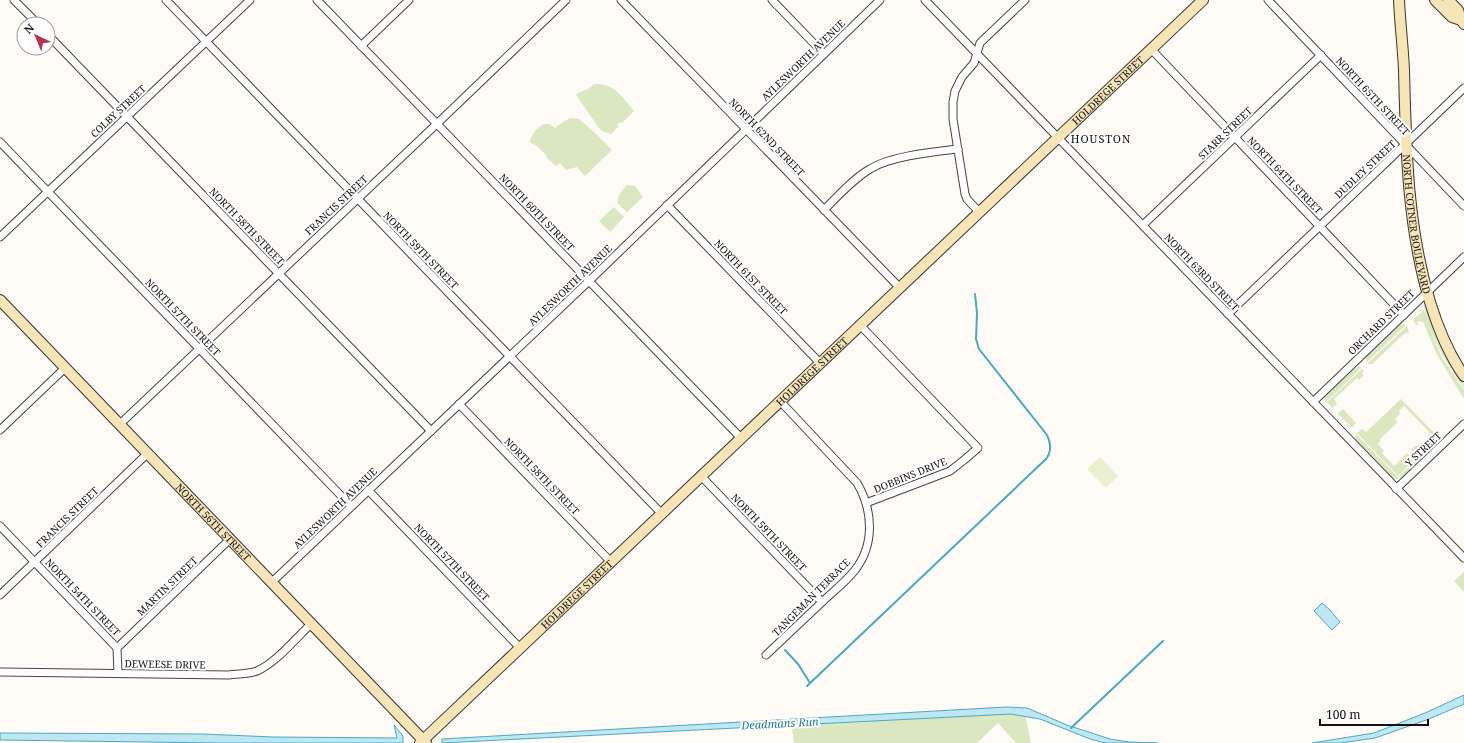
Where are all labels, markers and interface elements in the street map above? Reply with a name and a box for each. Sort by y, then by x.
north arrow [16,16,56,56]
street label: AYLESWORTH AVENUE [758,16,848,104]
text: N [20,20,37,37]
street label: HOLDREGE STREET [1069,53,1147,128]
street label: NORTH 65TH STREET [1333,54,1413,138]
street label: COLBY STREET [87,82,149,140]
street label: NORTH 62ND STREET [726,95,808,179]
street label: STARR STREET [1195,104,1255,162]
district label: HOUSTON [1071,131,1131,146]
street label: NORTH 64TH STREET [1244,133,1326,217]
street label: DUDLEY STREET [1331,137,1399,201]
street label: NORTH COTNER BOULEVARD [1400,154,1434,295]
street label: NORTH 60TH STREET [496,170,578,254]
street label: FRANCIS STREET [301,172,371,238]
street label: NORTH 58TH STREET [206,184,288,268]
street label: NORTH 59TH STREET [380,208,462,292]
street label: NORTH 63RD STREET [1161,230,1243,314]
street label: NORTH 61ST STREET [711,236,791,318]
street label: AYLESWORTH AVENUE [525,241,615,329]
street label: NORTH 57TH STREET [142,275,224,359]
street label: ORCHARD STREET [1345,286,1417,358]
street label: HOLDREGE STREET [773,334,851,409]
street label: Y STREET [1401,428,1444,470]
street label: NORTH 58TH STREET [501,434,583,518]
street label: DOBBINS DRIVE [871,454,949,496]
street label: AYLESWORTH AVENUE [290,464,380,552]
street label: NORTH 56TH STREET [173,480,254,564]
street label: FRANCIS STREET [33,484,101,550]
street label: NORTH 59TH STREET [728,490,810,574]
street label: NORTH 57TH STREET [411,520,493,604]
street label: MARTIN STREET [134,553,200,619]
street label: NORTH 54TH STREET [42,555,124,639]
street label: TANGEMAN TERRACE [769,555,853,639]
street label: HOLDREGE STREET [538,557,616,632]
street label: DEWEESE DRIVE [124,656,206,672]
scale bar [1320,701,1428,727]
text: 100 m [1326,706,1361,723]
water label: Deadmans Run [740,713,819,733]

